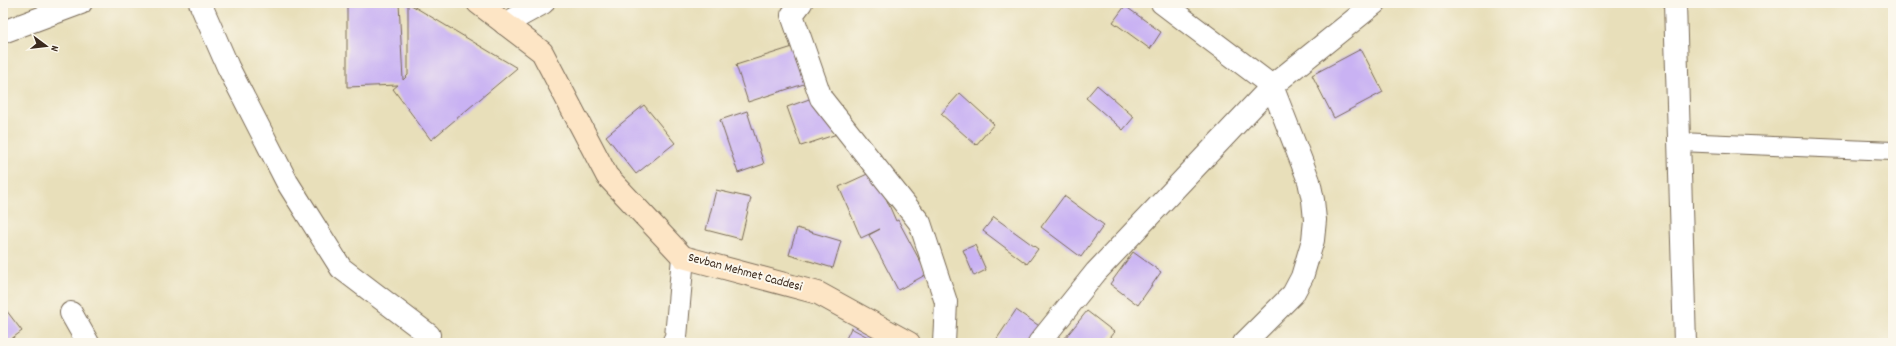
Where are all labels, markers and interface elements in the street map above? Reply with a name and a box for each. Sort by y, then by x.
north arrow [26,26,66,66]
text: N [45,43,62,53]
street label: Sevban Mehmet Caddesi [686,249,805,298]

